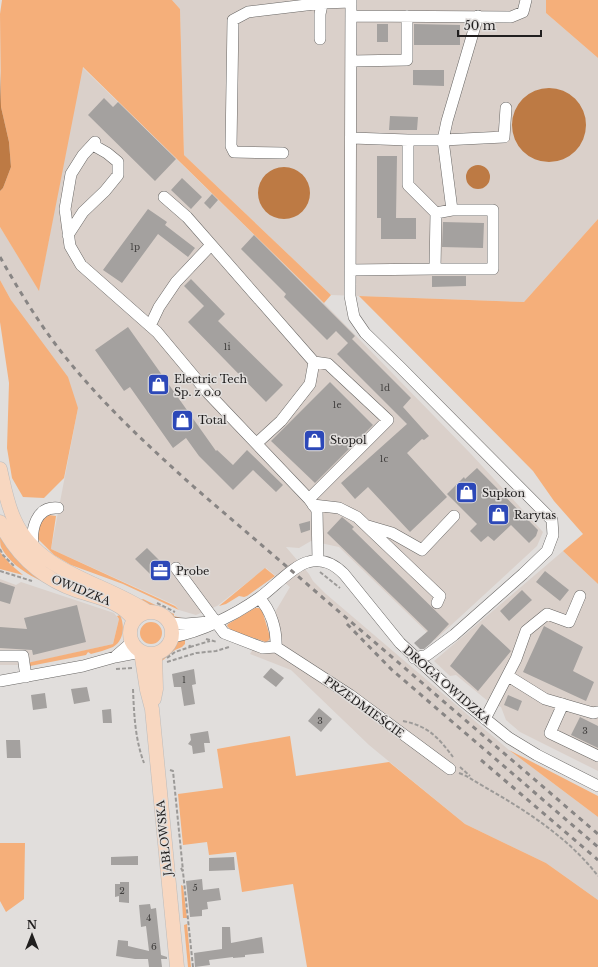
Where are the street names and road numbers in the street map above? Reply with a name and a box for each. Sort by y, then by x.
street label: OWIDZKA [49,572,113,608]
street label: DROGA OWIDZKA [400,643,494,727]
street label: PRZEDMIEŚCIE [321,673,407,741]
street label: JABŁOWSKA [153,799,175,879]

